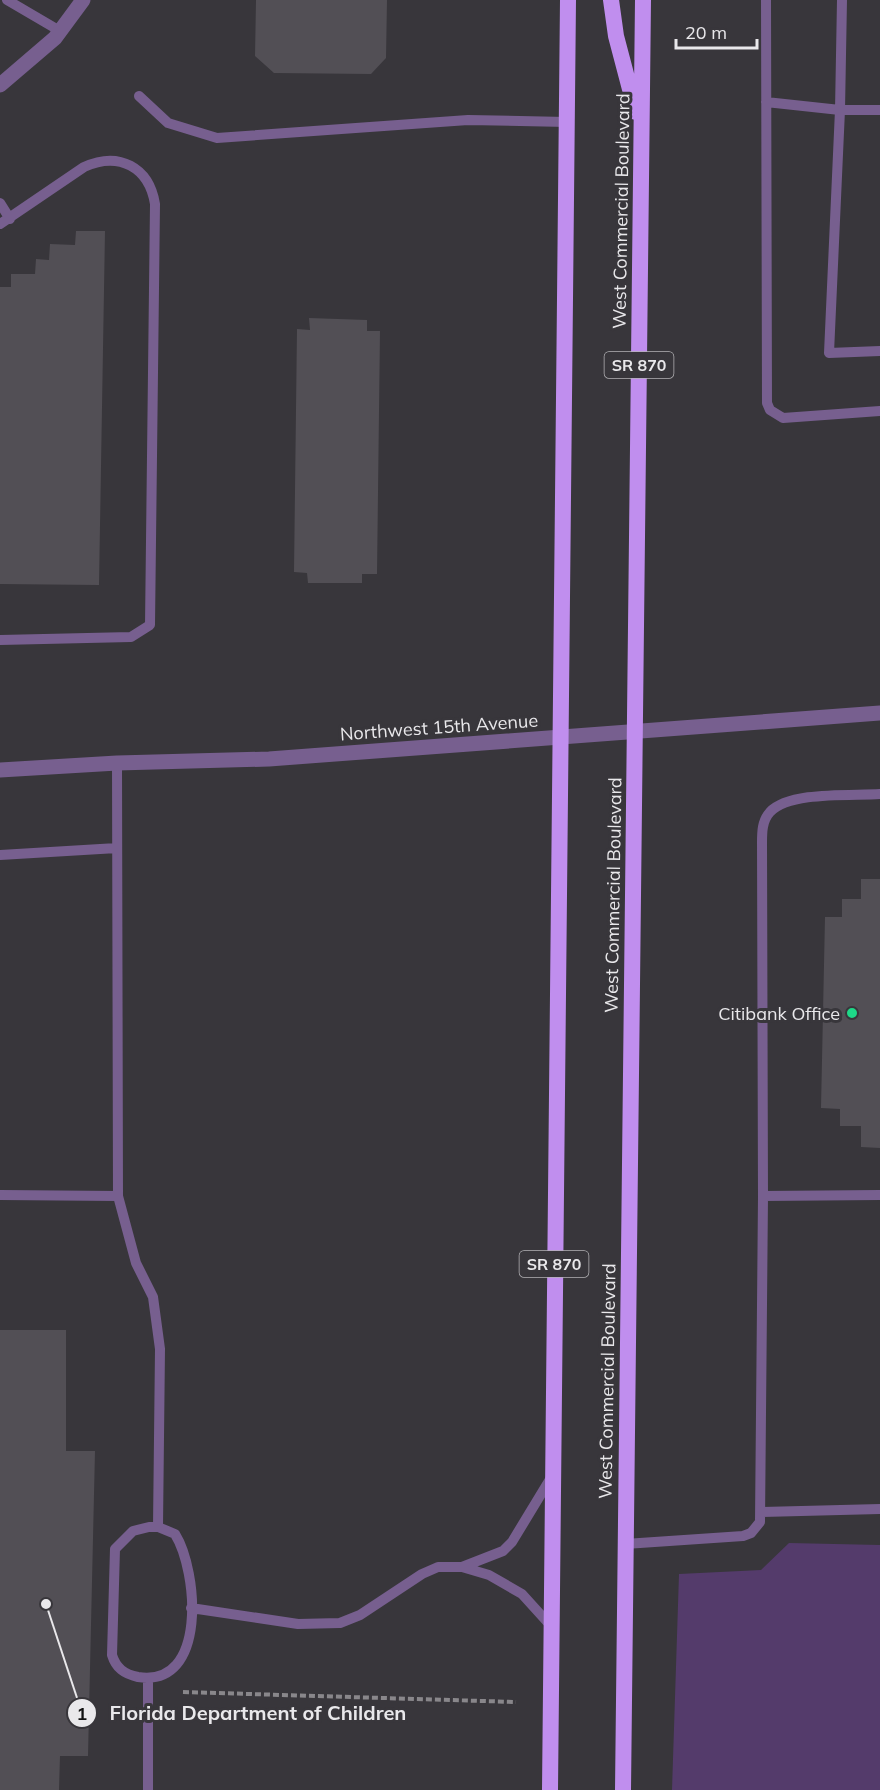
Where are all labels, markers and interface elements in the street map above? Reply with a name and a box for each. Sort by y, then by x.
scale bar [676,12,757,50]
text: 20 m [685,21,727,44]
street label: West Commercial Boulevard [607,93,635,329]
road number: SR 870 [604,352,674,378]
street label: Northwest 15th Avenue [339,709,539,745]
street label: West Commercial Boulevard [599,777,627,1013]
place label: Citibank Office [718,1002,840,1025]
marker: Citibank Office [845,1006,859,1020]
road number: SR 870 [520,1251,588,1277]
street label: West Commercial Boulevard [593,1263,621,1499]
callout: Florida Department of Children [67,1694,418,1732]
text: Florida Department of Children [110,1700,406,1725]
text: 1 [77,1702,87,1725]

